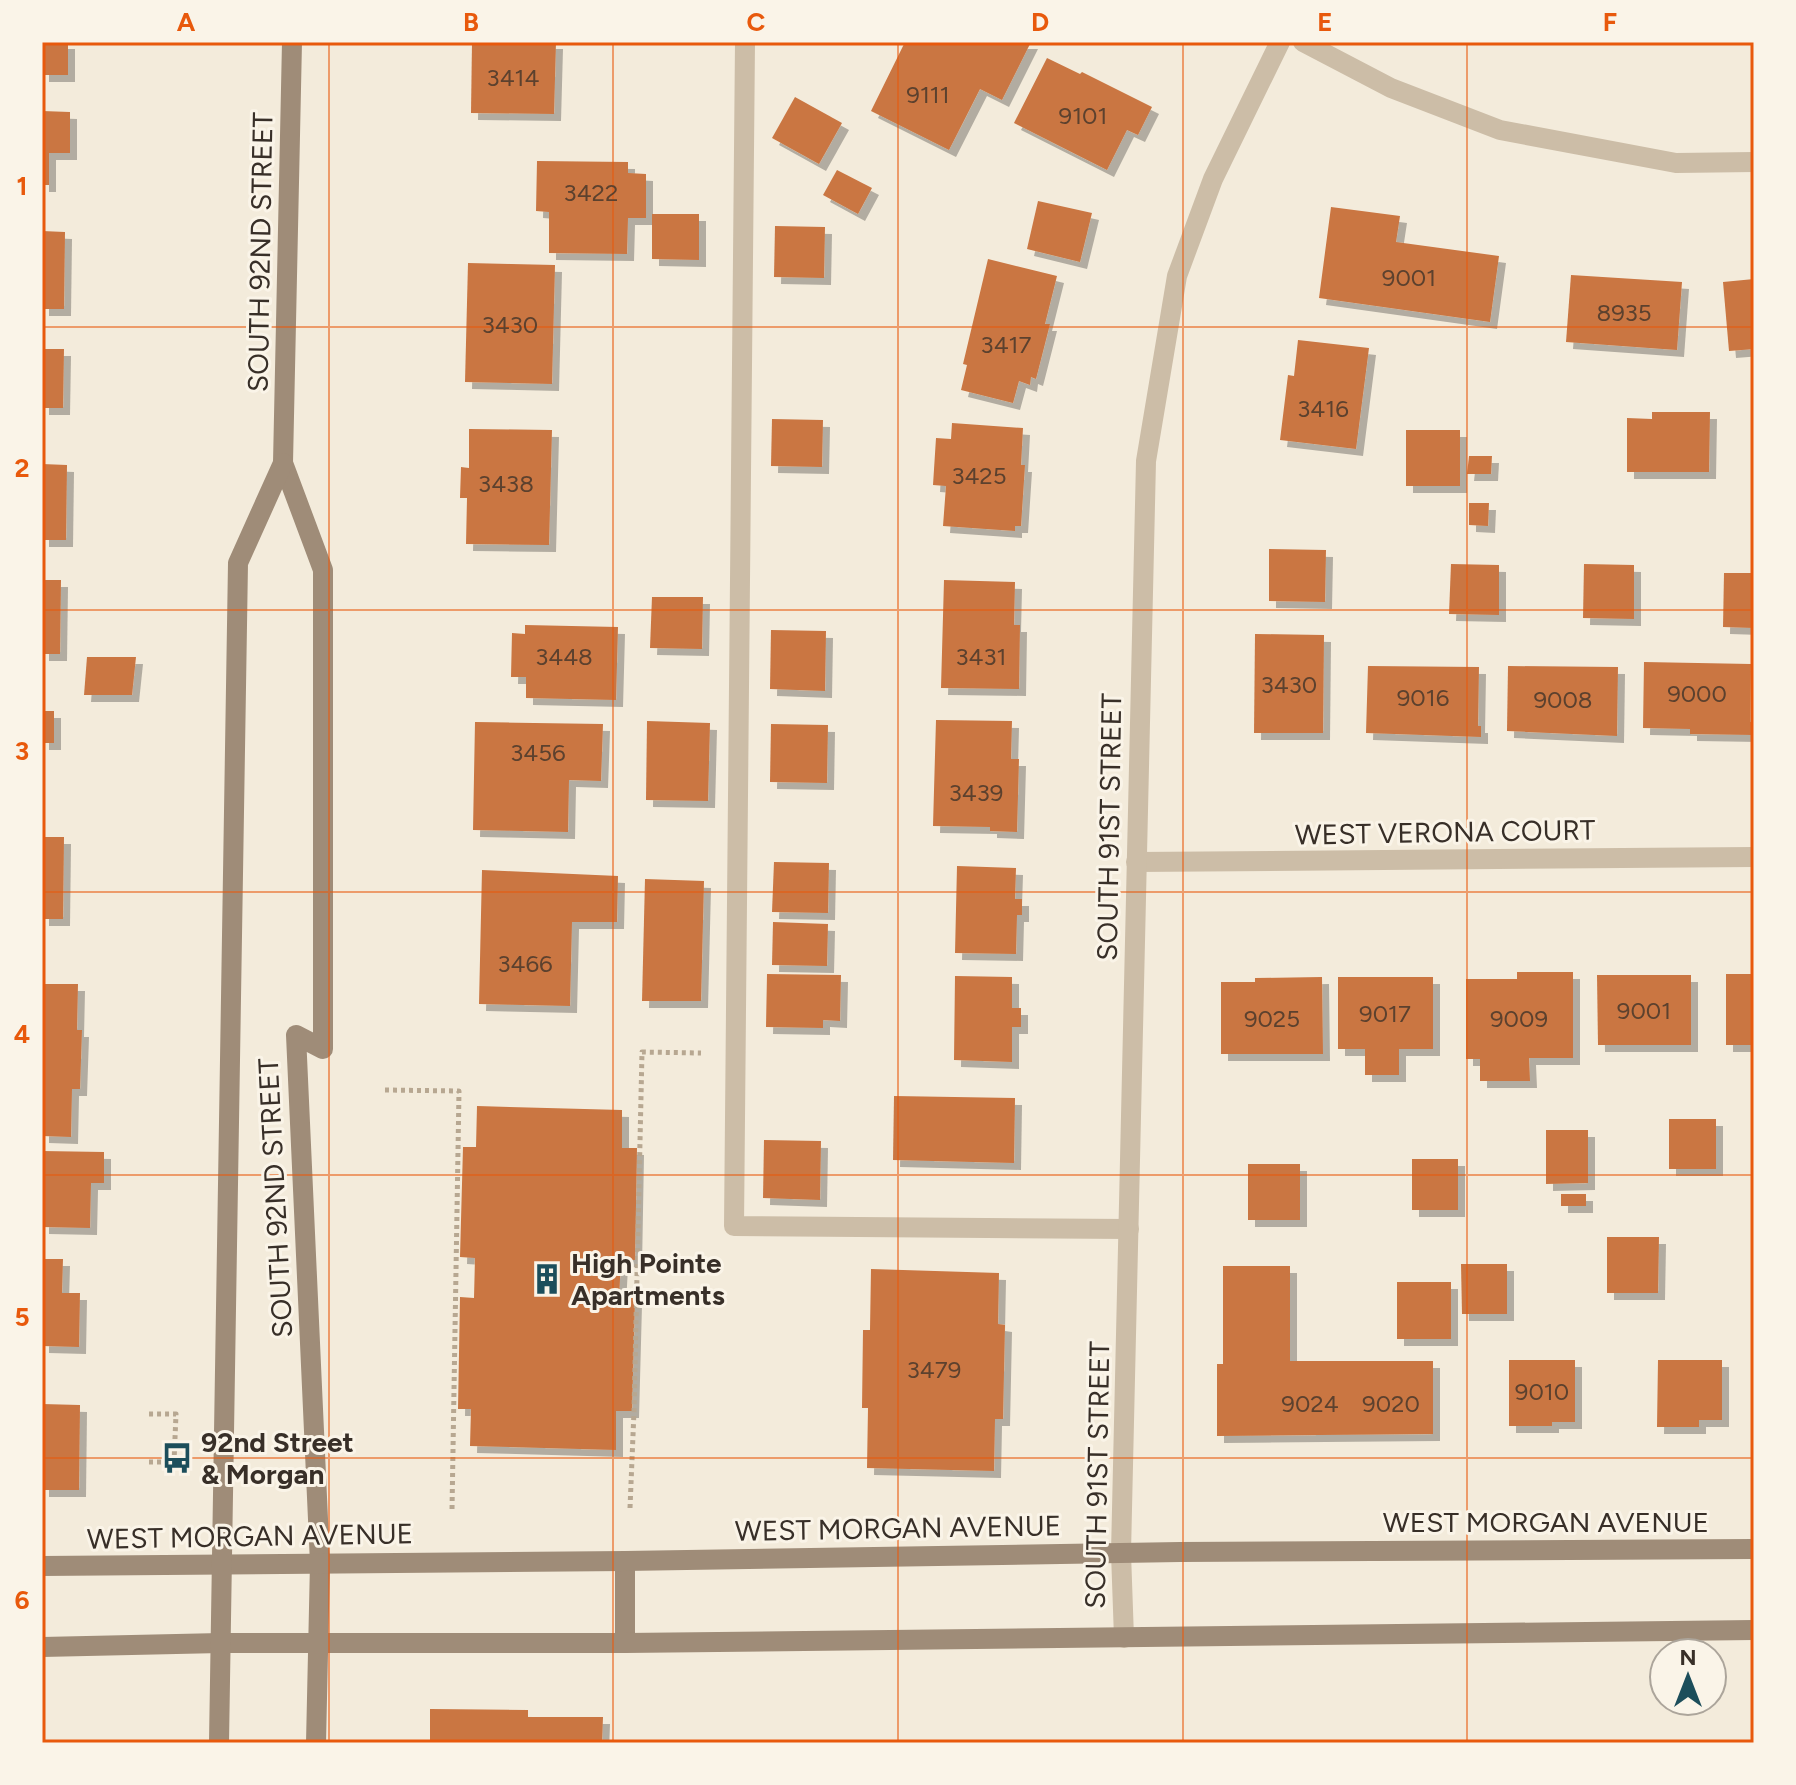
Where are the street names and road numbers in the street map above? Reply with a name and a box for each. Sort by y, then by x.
street label: SOUTH 92ND STREET [241,111,279,392]
street label: SOUTH 91ST STREET [1090,692,1128,961]
street label: WEST VERONA COURT [1295,812,1596,852]
street label: SOUTH 92ND STREET [251,1057,299,1339]
street label: SOUTH 91ST STREET [1078,1340,1116,1609]
street label: WEST MORGAN AVENUE [1383,1505,1709,1539]
street label: WEST MORGAN AVENUE [735,1508,1061,1548]
street label: WEST MORGAN AVENUE [87,1516,413,1556]

